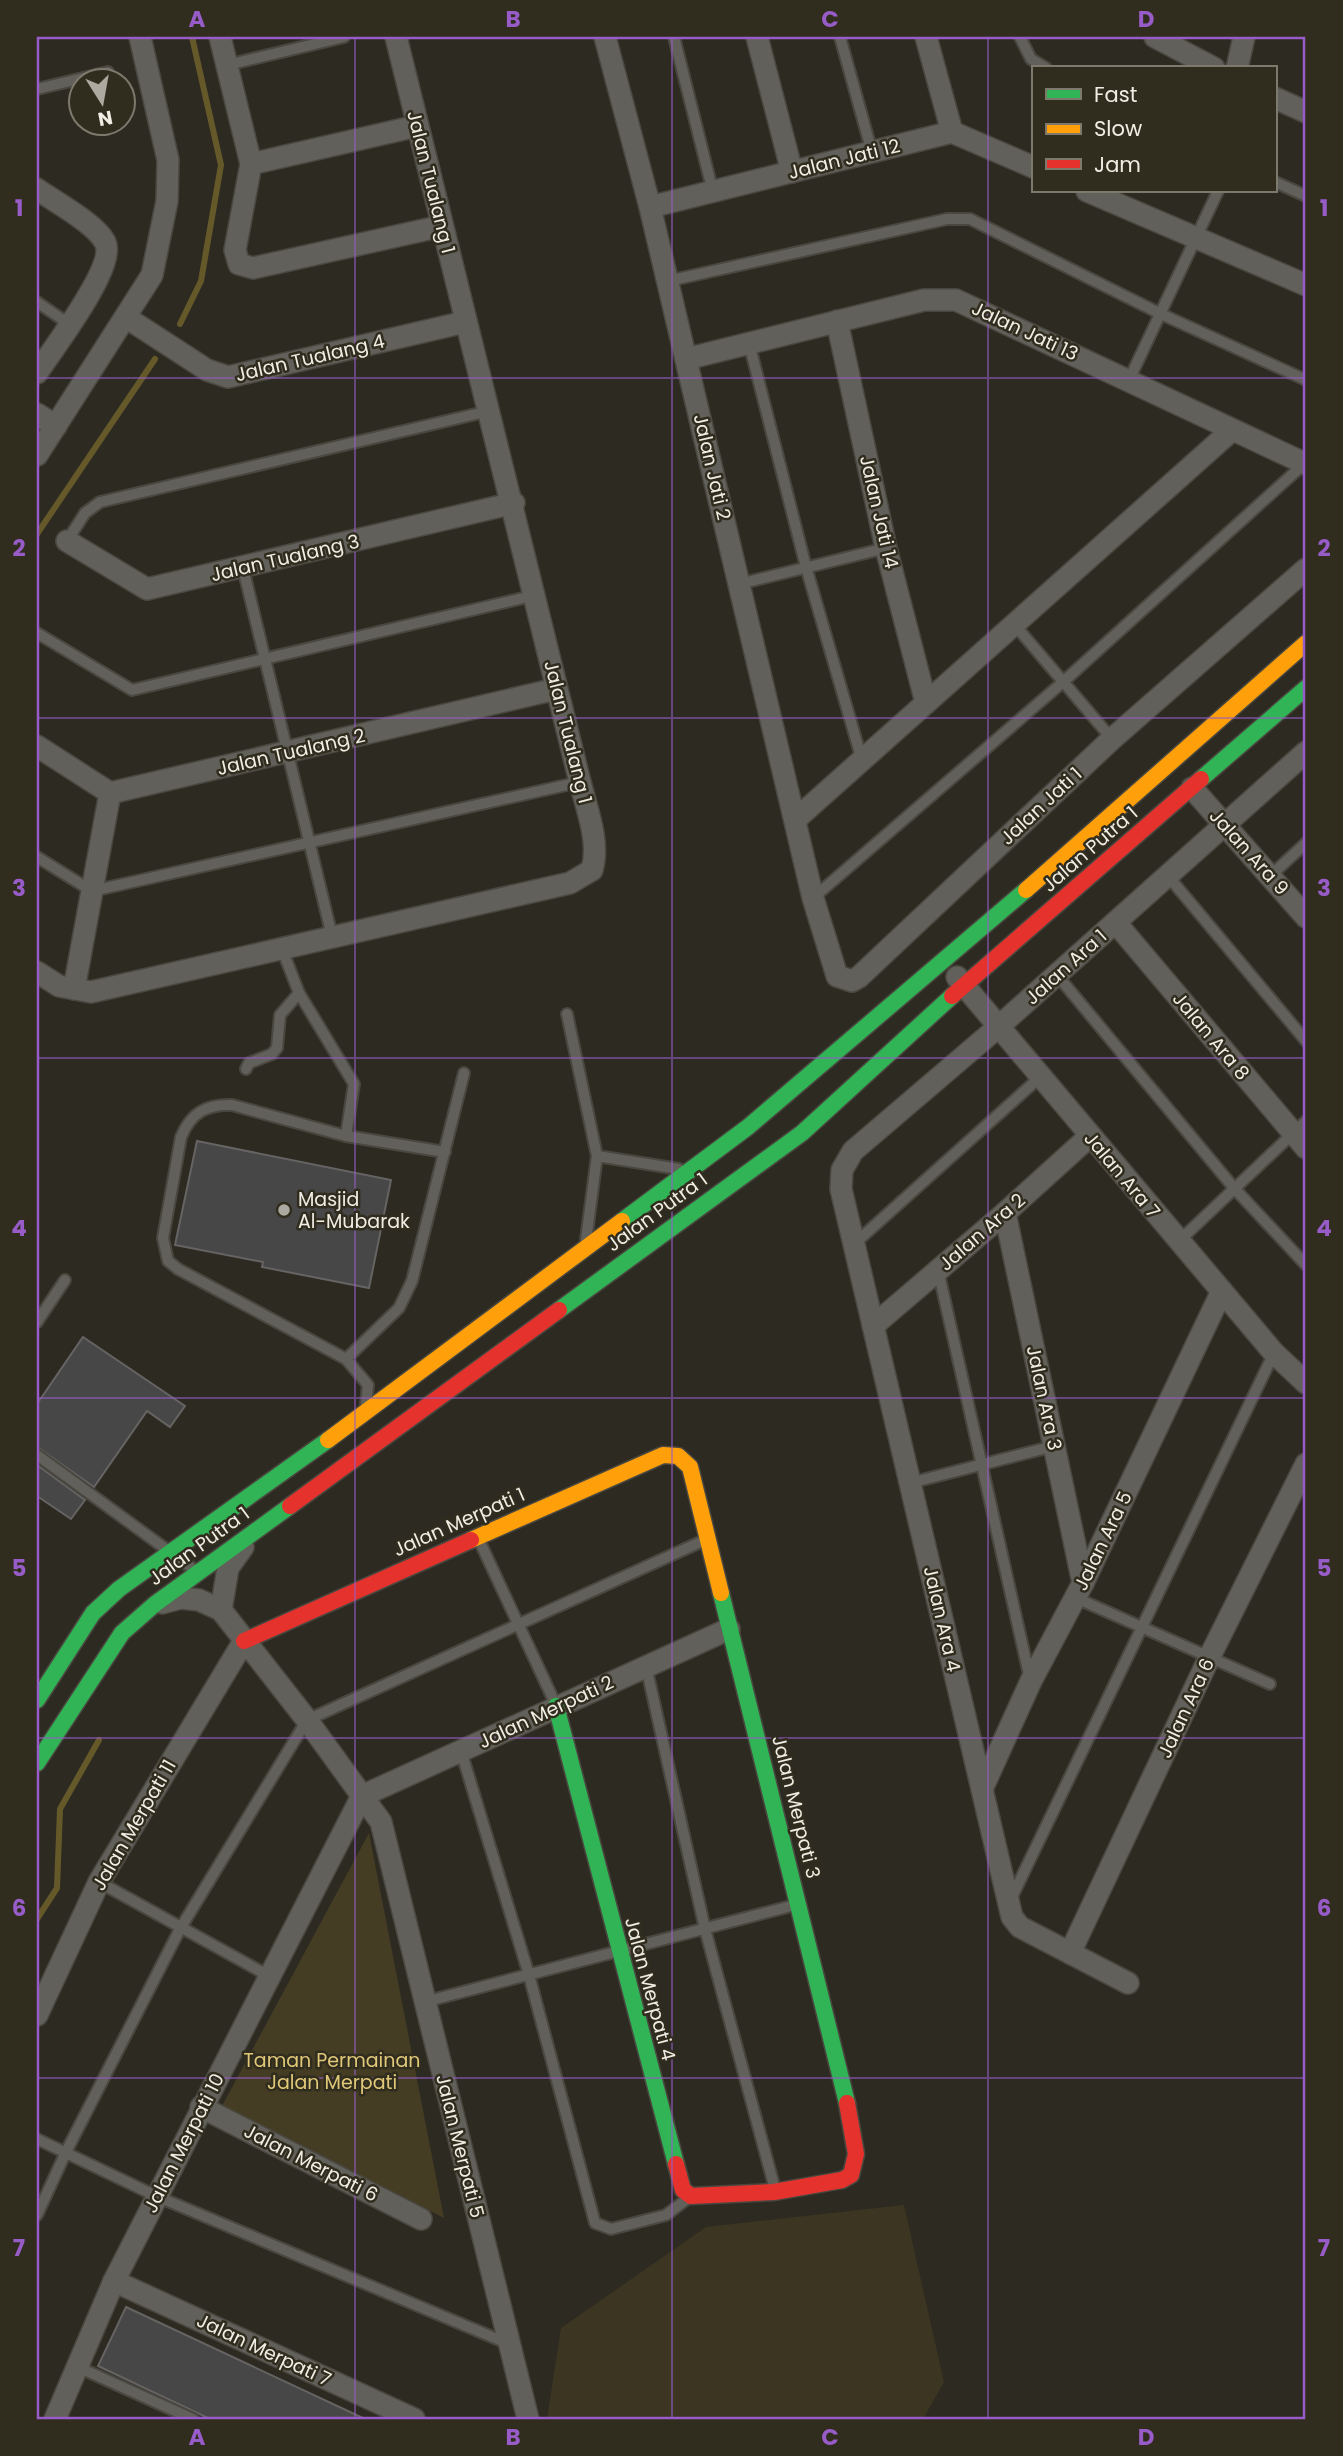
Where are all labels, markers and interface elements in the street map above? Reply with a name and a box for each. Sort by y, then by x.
text: A [189,3,206,35]
text: B [505,3,521,35]
text: C [821,3,839,35]
text: D [1138,3,1154,35]
north arrow [66,66,136,136]
legend [1032,66,1276,192]
text: Fast [1094,80,1137,109]
text: N [96,104,115,133]
street label: Jalan Tualang 1 [400,108,462,256]
text: Slow [1094,114,1142,143]
street label: Jalan Jati 12 [785,132,903,186]
text: Jam [1094,150,1141,179]
text: 1 [15,192,23,224]
text: 1 [1320,192,1328,224]
street label: Jalan Jati 13 [967,295,1083,367]
street label: Jalan Tualang 4 [233,328,387,388]
street label: Jalan Jati 2 [687,411,737,523]
street label: Jalan Jati 14 [853,453,905,571]
street label: Jalan Tualang 3 [208,528,362,588]
text: 2 [12,532,26,564]
text: 2 [1317,532,1331,564]
street label: Jalan Tualang 1 [537,658,599,806]
street label: Jalan Tualang 2 [214,722,368,782]
street label: Jalan Jati 1 [994,761,1088,851]
street label: Jalan Putra 1 [1036,800,1144,898]
street label: Jalan Ara 9 [1203,803,1295,901]
text: 3 [12,872,26,904]
text: 3 [1317,872,1331,904]
street label: Jalan Ara 1 [1019,923,1113,1011]
street label: Jalan Ara 8 [1166,986,1256,1086]
street label: Jalan Ara 7 [1078,1126,1166,1224]
street label: Jalan Putra 1 [601,1166,713,1258]
place label: Masjid Al-Mubarak [298,1186,410,1235]
street label: Jalan Ara 2 [933,1187,1031,1277]
marker: Masjid Al-Mubarak [276,1202,292,1218]
text: 4 [11,1212,27,1244]
text: 4 [1316,1212,1332,1244]
street label: Jalan Ara 3 [1020,1343,1068,1453]
street label: Jalan Merpati 1 [389,1481,529,1563]
street label: Jalan Ara 5 [1067,1487,1139,1595]
street label: Jalan Putra 1 [143,1500,255,1592]
text: 5 [12,1552,26,1584]
text: 5 [1317,1552,1331,1584]
street label: Jalan Ara 4 [917,1564,967,1674]
street label: Jalan Ara 6 [1151,1654,1221,1762]
street label: Jalan Merpati 2 [474,1669,618,1755]
street label: Jalan Merpati 3 [765,1733,827,1881]
street label: Jalan Merpati 11 [85,1754,183,1896]
text: 6 [12,1892,26,1924]
text: 6 [1317,1892,1331,1924]
street label: Jalan Merpati 4 [618,1914,682,2064]
park label: Taman Permainan Jalan Merpati [244,2047,420,2096]
street label: Jalan Merpati 10 [137,2069,231,2217]
street label: Jalan Merpati 5 [429,2071,491,2221]
street label: Jalan Merpati 6 [239,2118,383,2208]
text: 7 [13,2232,25,2264]
text: 7 [1318,2232,1330,2264]
street label: Jalan Merpati 7 [192,2307,336,2393]
text: A [189,2421,206,2453]
text: B [505,2421,521,2453]
text: C [821,2421,839,2453]
text: D [1138,2421,1154,2453]

